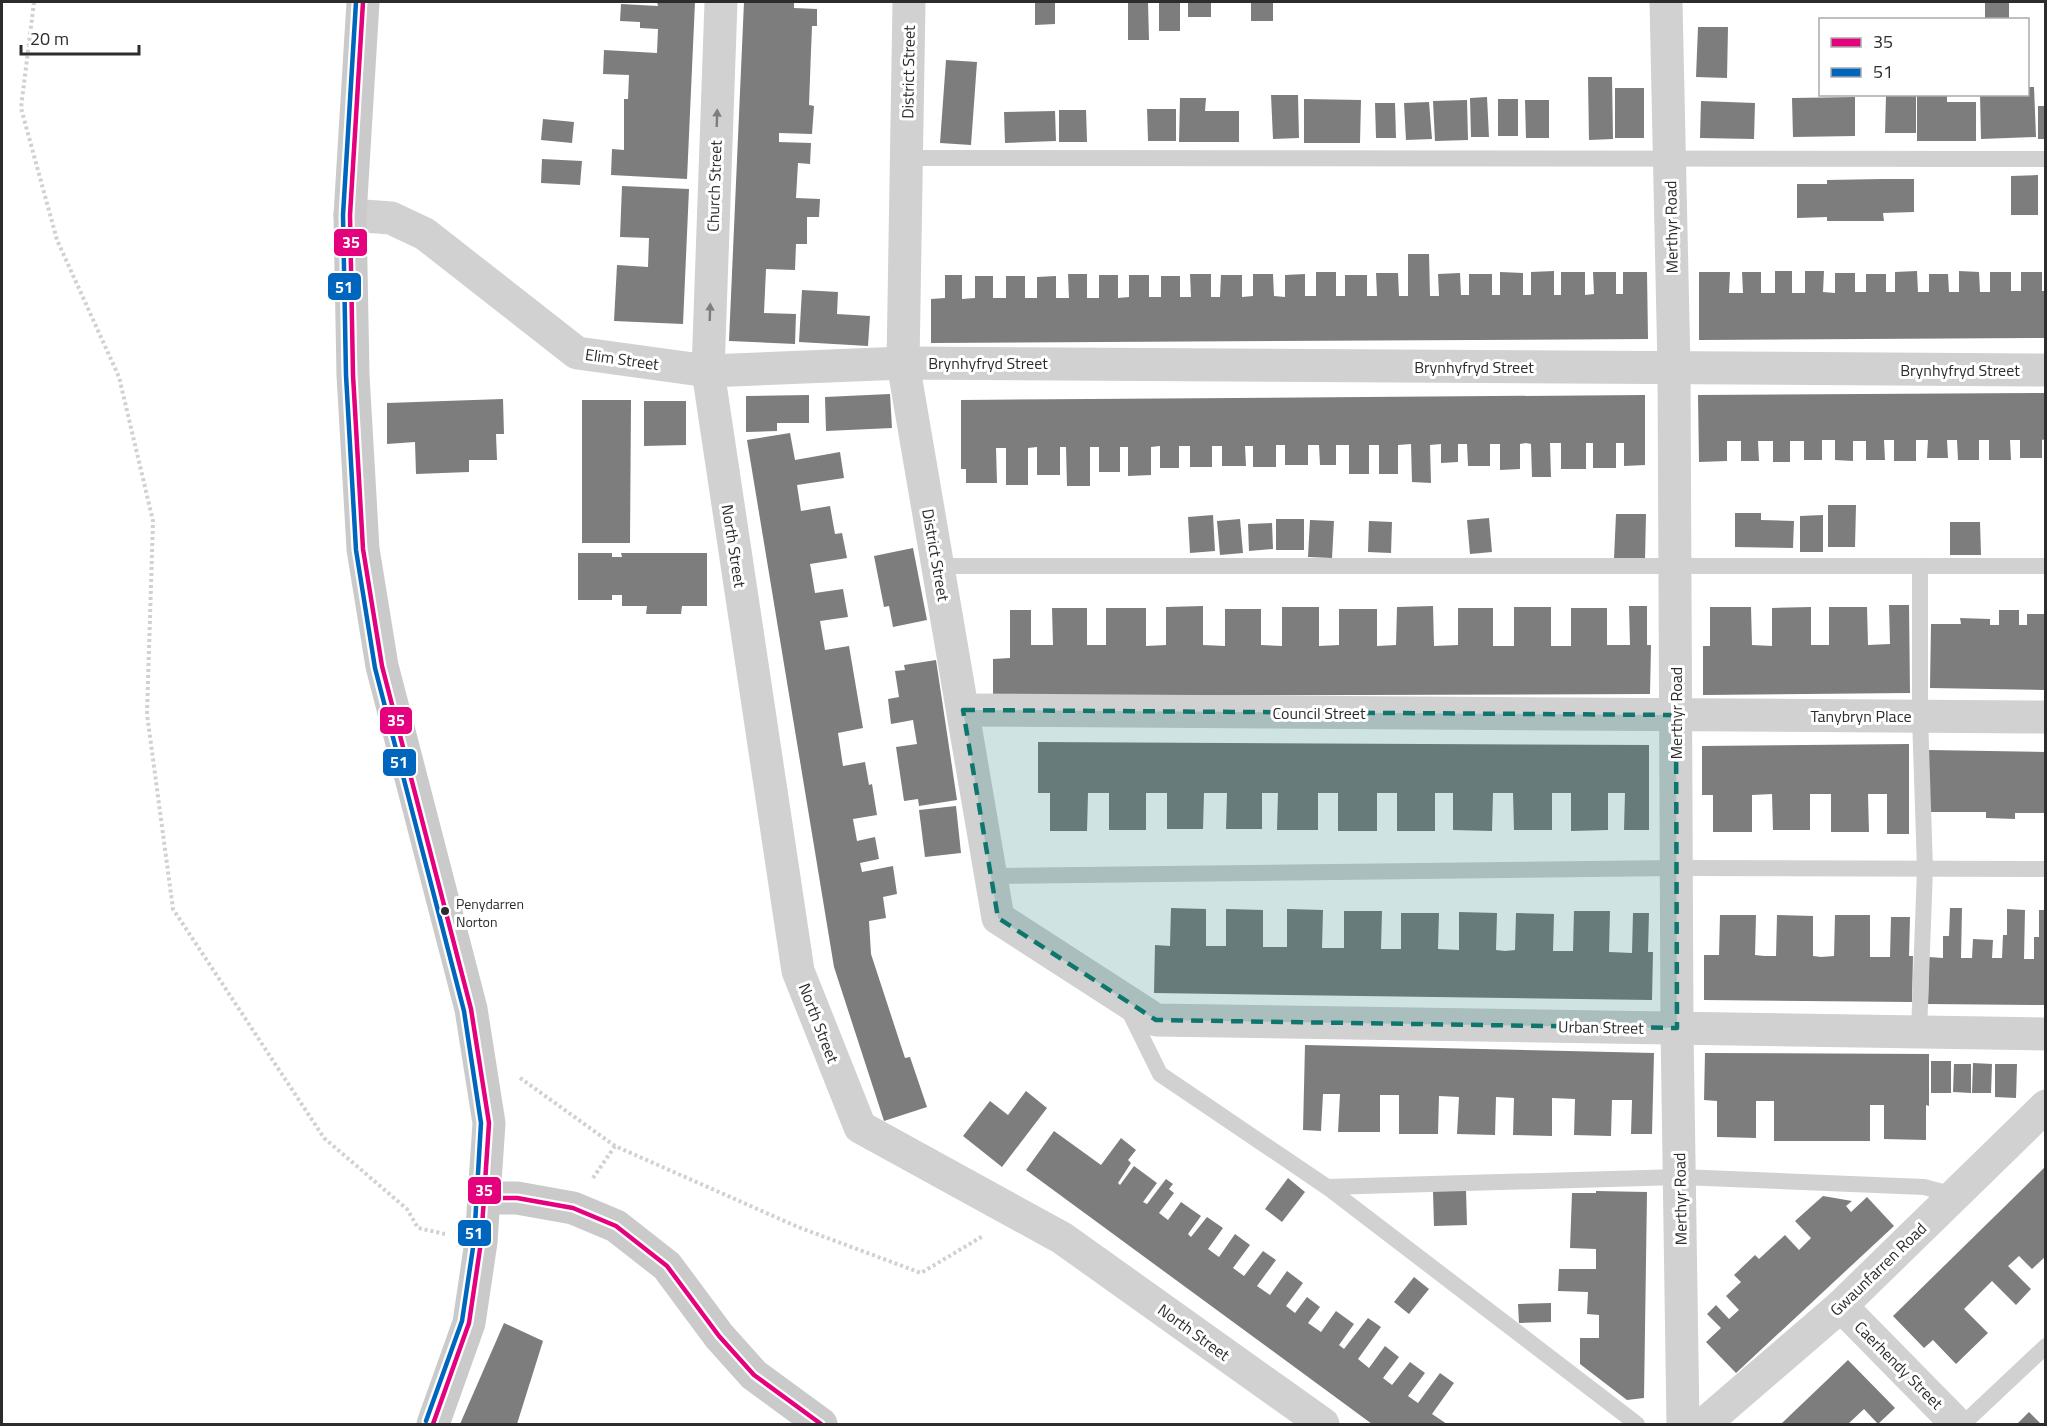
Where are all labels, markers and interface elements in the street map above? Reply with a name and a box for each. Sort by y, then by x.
scale bar [21,18,140,56]
legend [1819,18,2029,96]
text: 20 m [30,25,69,52]
street label: District Street [895,25,921,119]
text: 35 [1873,28,1893,55]
text: 51 [1873,58,1893,85]
one-way arrow [712,108,722,127]
street label: Church Street [700,139,728,232]
street label: Merthyr Road [1658,181,1684,273]
line badge: 35 [333,228,368,257]
text: 35 [342,230,360,254]
line badge: 51 [327,272,362,301]
text: 51 [335,275,353,299]
one-way arrow [705,303,714,322]
street label: Elim Street [584,342,661,376]
street label: Brynhyfryd Street [928,351,1048,375]
street label: Brynhyfryd Street [1414,355,1534,379]
street label: Brynhyfryd Street [1900,358,2020,382]
street label: North Street [716,503,752,590]
street label: District Street [916,507,956,603]
street label: Merthyr Road [1664,667,1688,759]
street label: Council Street [1272,701,1366,725]
street label: Tanybryn Place [1810,704,1912,728]
line badge: 35 [379,706,413,735]
text: 35 [387,708,405,732]
line badge: 51 [382,748,417,777]
text: 51 [390,750,408,774]
place label: Penydarren Norton [456,893,524,932]
marker: Penydarren Norton [439,905,451,917]
street label: North Street [793,980,845,1067]
street label: Urban Street [1558,1014,1644,1040]
street label: Merthyr Road [1667,1153,1693,1245]
line badge: 35 [467,1176,502,1205]
text: 35 [475,1178,493,1202]
street label: Gwaunfarren Road [1824,1217,1932,1321]
line badge: 51 [457,1219,492,1247]
text: 51 [465,1221,483,1245]
street label: North Street [1153,1298,1235,1367]
street label: Caerhendy Street [1849,1315,1949,1415]

